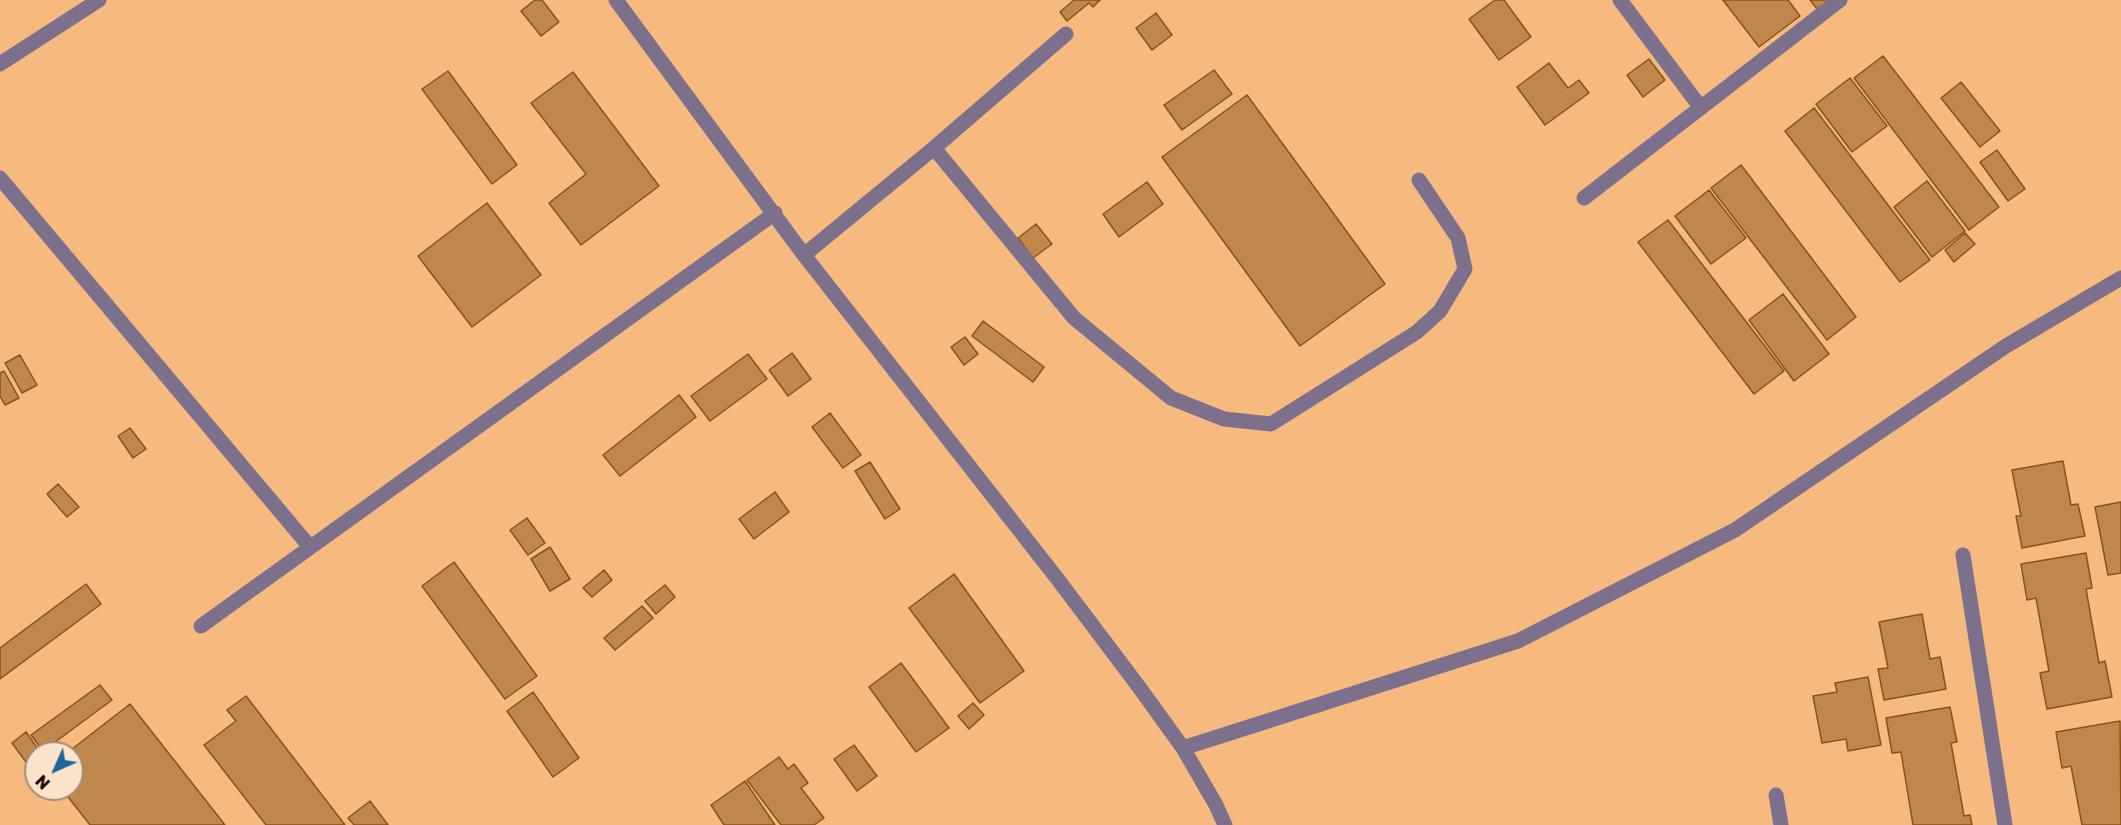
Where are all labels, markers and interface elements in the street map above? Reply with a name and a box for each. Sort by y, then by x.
north arrow [24,741,84,801]
text: N [31,771,54,794]

